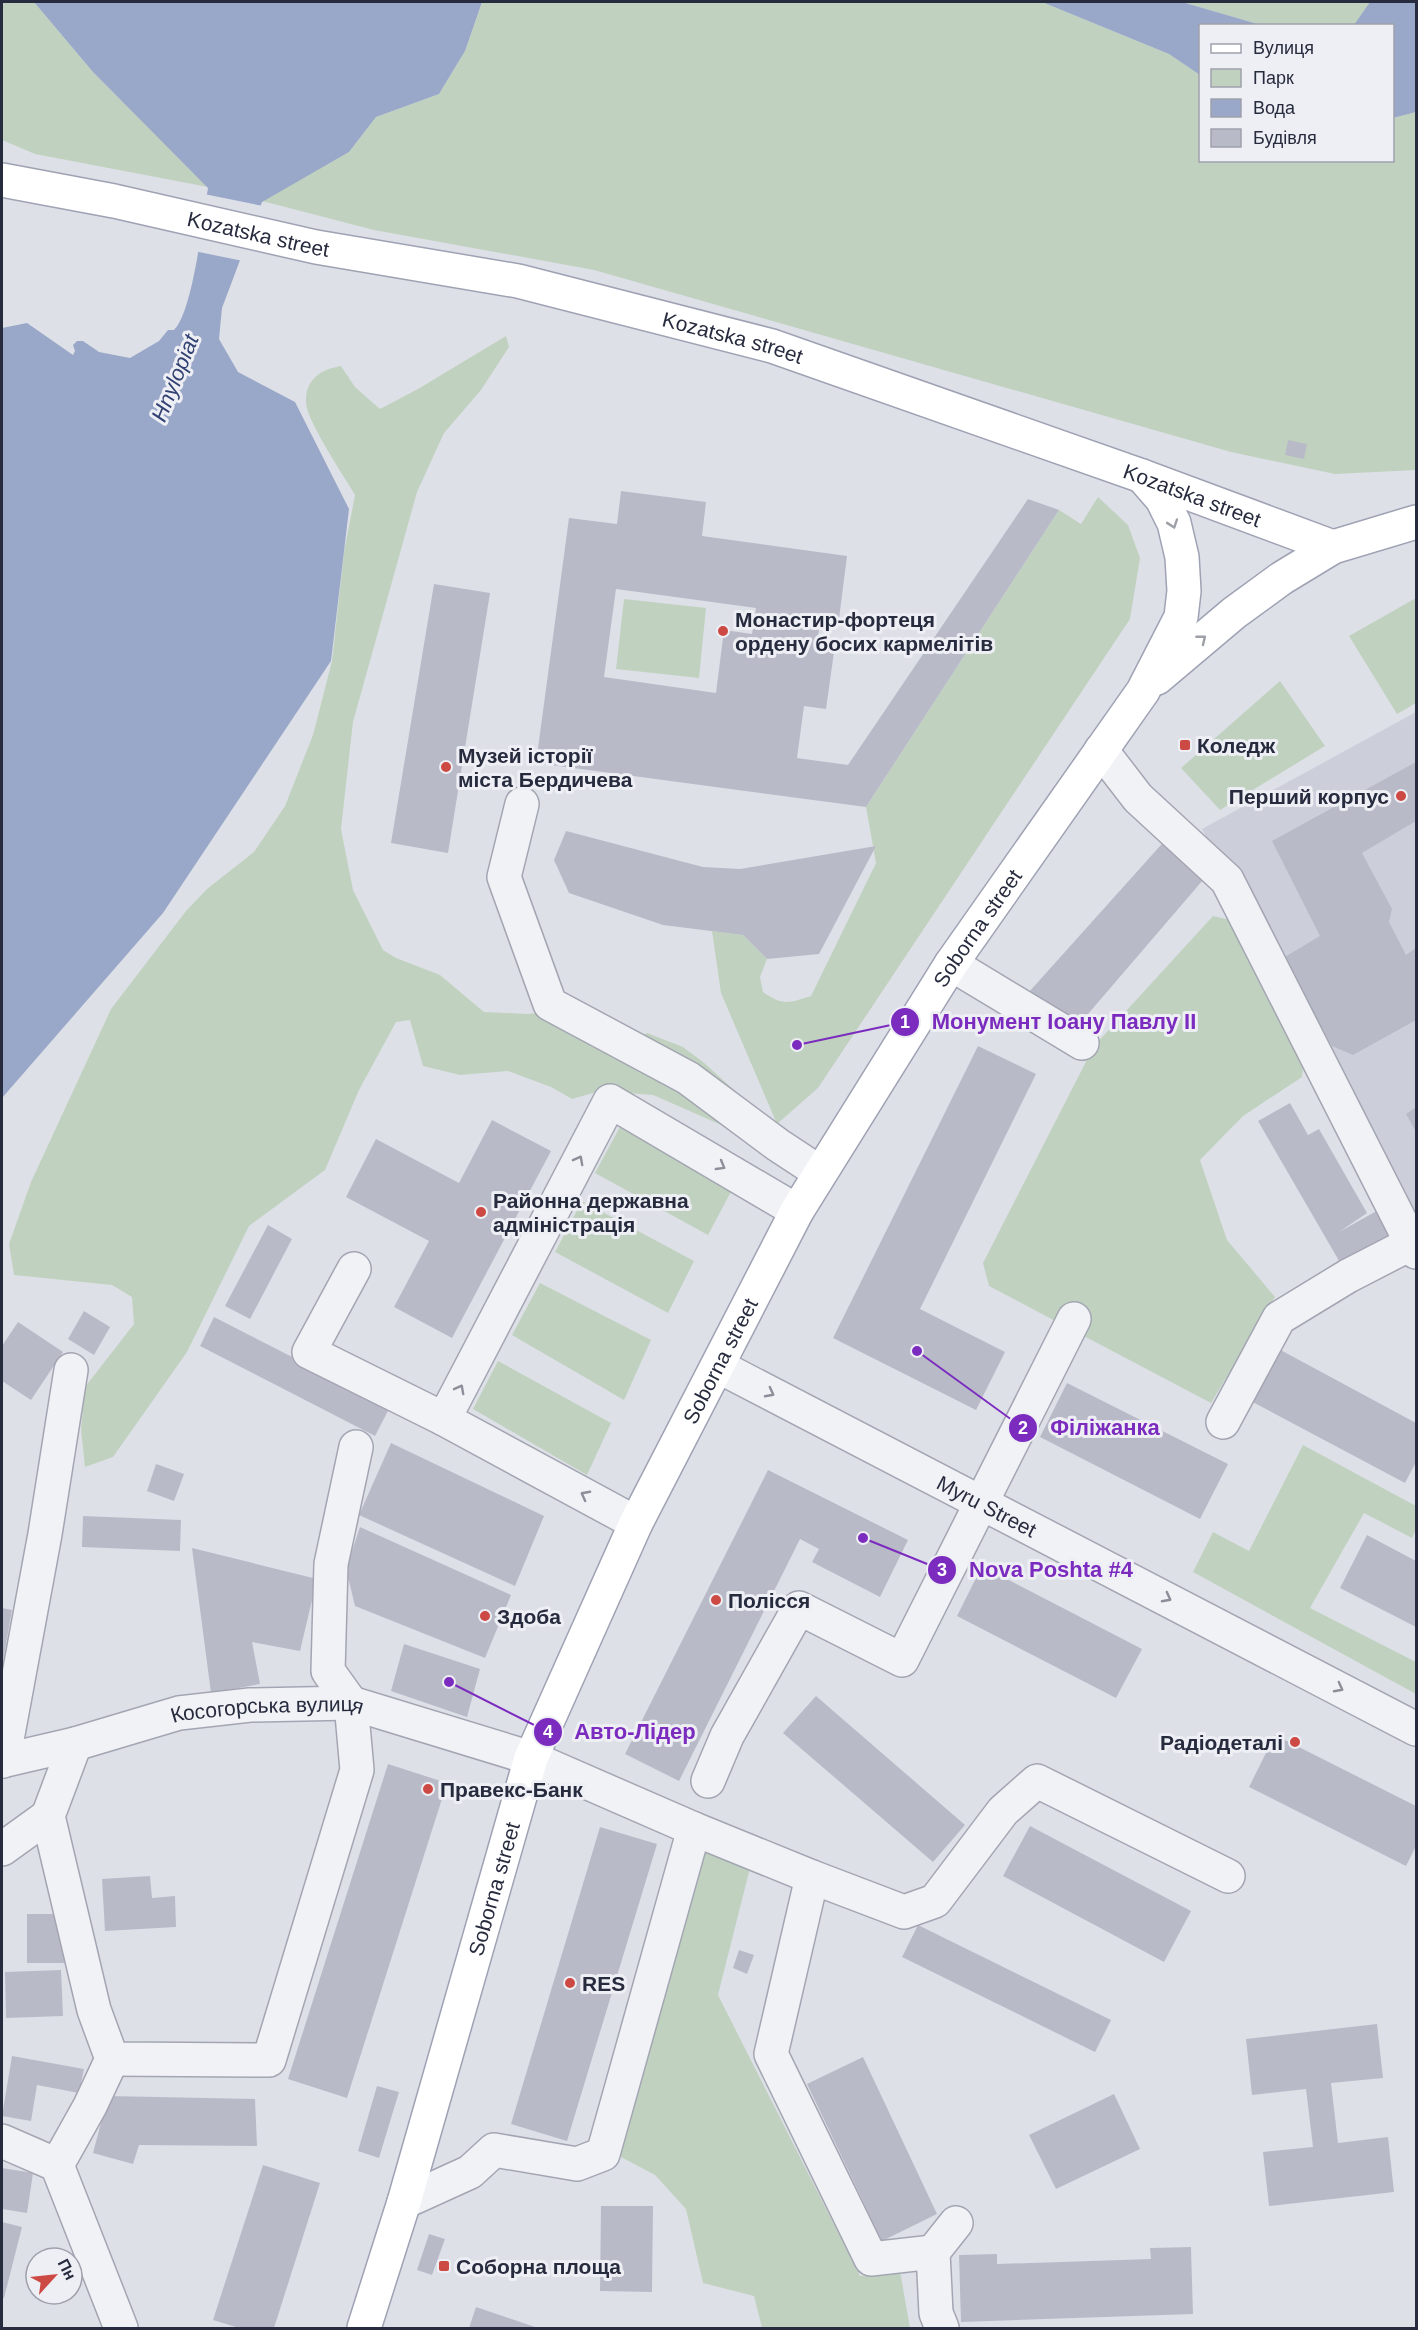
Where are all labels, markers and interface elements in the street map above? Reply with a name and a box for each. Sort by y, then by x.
legend [1199,24,1394,162]
text: Вулиця [1253,38,1314,58]
text: Парк [1253,68,1294,88]
text: Вода [1253,98,1296,118]
text: Будівля [1253,128,1317,148]
street label: Kozatska street [185,207,331,261]
street label: Kozatska street [660,307,806,368]
water label: Hnylopiat [146,330,204,425]
street label: Kozatska street [1121,459,1264,531]
one-way arrow [1166,518,1179,529]
place label: Монастир-фортеця ордену босих кармелітів [735,608,993,655]
marker: Монастир-фортеця ордену босих кармелітів [716,624,730,638]
one-way arrow [1195,635,1206,646]
place label: Коледж [1197,734,1276,757]
marker: Коледж [1178,738,1192,752]
place label: Музей історії міста Бердичева [458,744,633,791]
marker: Музей історії міста Бердичева [439,760,453,774]
place label: Перший корпус [1229,785,1389,808]
marker: Перший корпус [1394,789,1408,803]
street label: Soborna street [928,865,1026,991]
callout: Монумент Іоану Павлу ІІ [890,1002,1208,1042]
text: Монумент Іоану Павлу ІІ [932,1009,1196,1034]
text: 1 [900,1012,910,1032]
one-way arrow [572,1155,584,1166]
one-way arrow [715,1159,725,1170]
place label: Районна державна адміністрація [493,1189,689,1236]
marker: Районна державна адміністрація [474,1205,488,1219]
street label: Soborna street [678,1294,762,1427]
one-way arrow [453,1384,464,1395]
one-way arrow [763,1385,774,1397]
callout: Філіжанка [1008,1408,1172,1448]
text: Філіжанка [1050,1415,1161,1440]
text: 2 [1018,1418,1028,1438]
street label: Myru Street [933,1471,1040,1541]
one-way arrow [581,1491,591,1502]
callout: Nova Poshta #4 [927,1550,1145,1590]
text: Nova Poshta #4 [969,1557,1134,1582]
text: 3 [937,1560,947,1580]
place label: Полісся [728,1589,810,1612]
one-way arrow [1160,1591,1171,1602]
marker: Полісся [709,1593,723,1607]
place label: Здоба [497,1605,561,1628]
marker: Здоба [478,1609,492,1623]
one-way arrow [1333,1681,1344,1693]
street label: Косогорська вулиця [168,1691,367,1726]
callout: Авто-Лідер [533,1712,708,1752]
text: Авто-Лідер [574,1719,696,1744]
text: 4 [543,1722,553,1742]
place label: Радіодеталі [1160,1731,1283,1754]
marker: Радіодеталі [1288,1735,1302,1749]
place label: Правекс-Банк [440,1778,583,1801]
marker: Правекс-Банк [421,1782,435,1796]
street label: Soborna street [464,1819,524,1958]
place label: RES [582,1972,625,1995]
marker: RES [563,1976,577,1990]
north arrow [24,2246,84,2306]
place label: Соборна площа [456,2255,621,2278]
text: Пн [55,2256,79,2283]
marker: Соборна площа [437,2259,451,2273]

